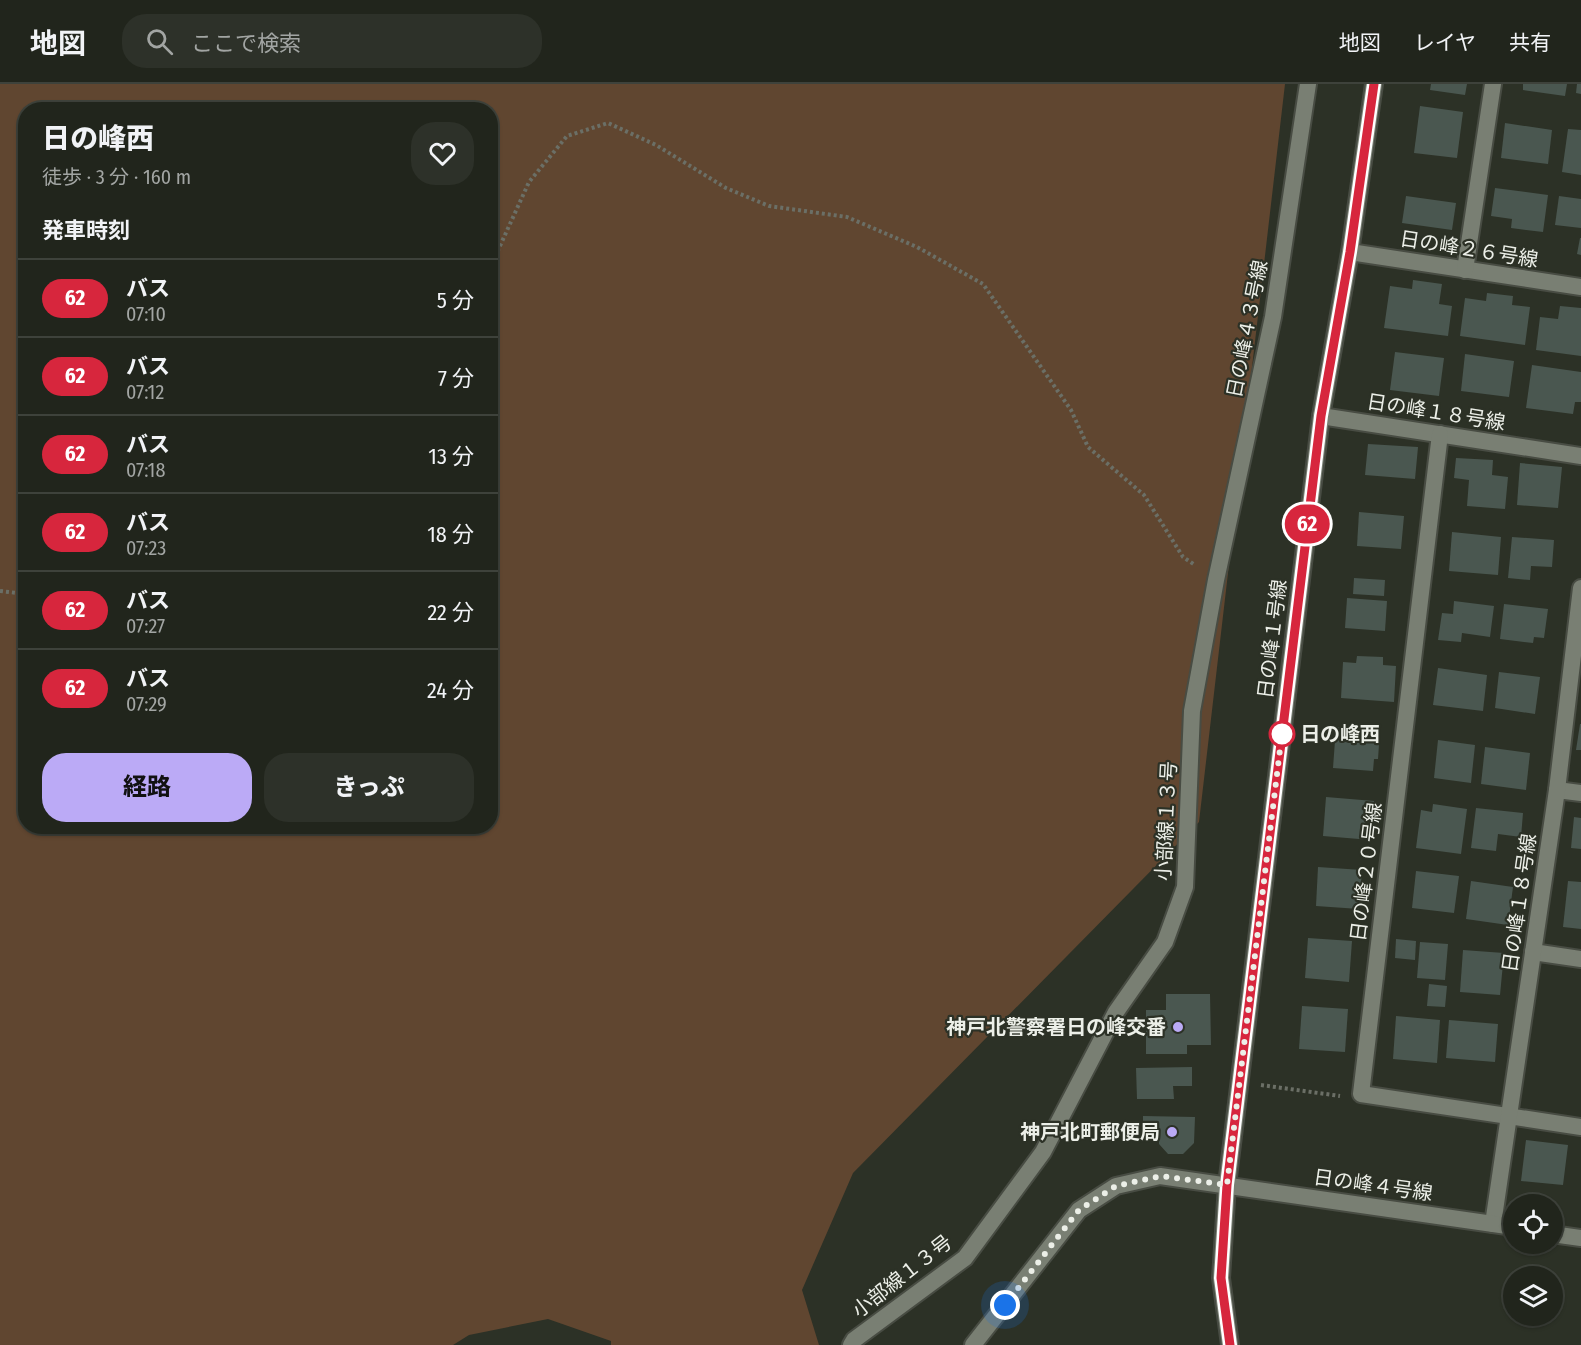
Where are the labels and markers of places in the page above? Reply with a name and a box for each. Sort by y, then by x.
marker: 日の峰西 [1269,721,1295,747]
place label: 日の峰西 [1300,722,1380,746]
place label: 神戸北警察署日の峰交番 [946,1015,1166,1039]
marker: 神戸北警察署日の峰交番 [1171,1020,1185,1034]
place label: 神戸北町郵便局 [1020,1120,1160,1144]
marker: 神戸北町郵便局 [1165,1125,1179,1139]

